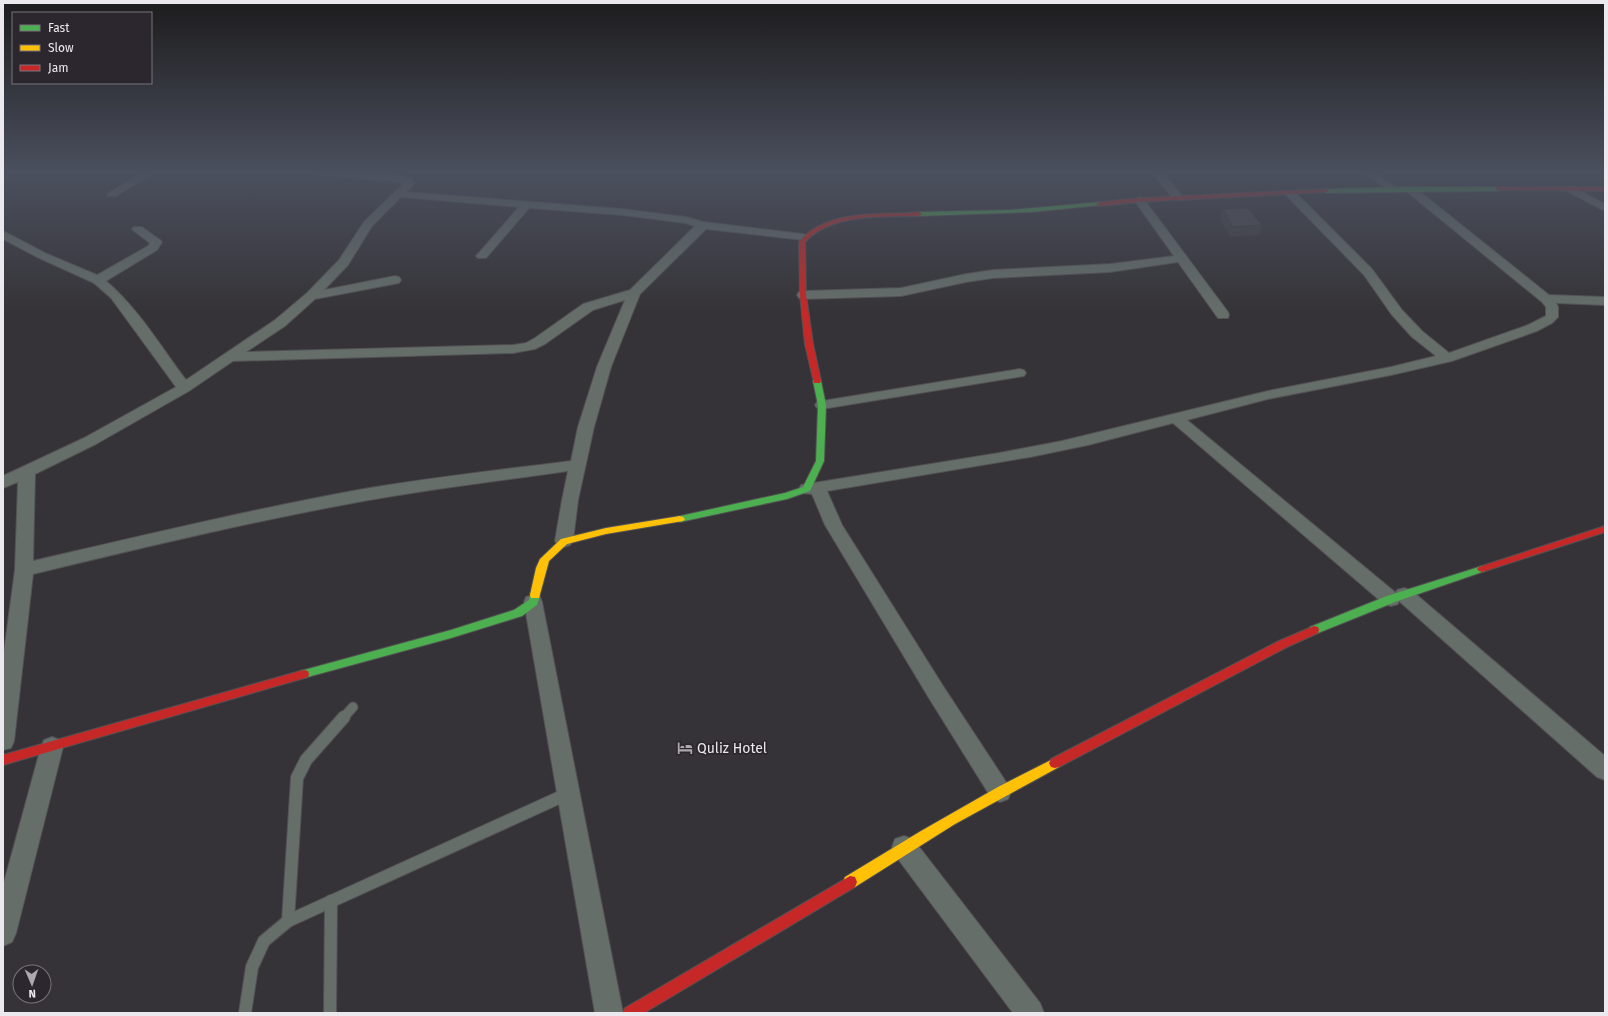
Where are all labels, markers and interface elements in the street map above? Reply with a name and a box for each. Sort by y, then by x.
legend [12,12,152,84]
text: Fast [48,21,70,35]
text: Slow [48,41,74,55]
text: Jam [48,61,68,75]
hotel icon: Quliz Hotel [676,739,694,757]
place label: Quliz Hotel [697,740,767,757]
north arrow [12,964,52,1004]
text: N [28,987,36,1000]

